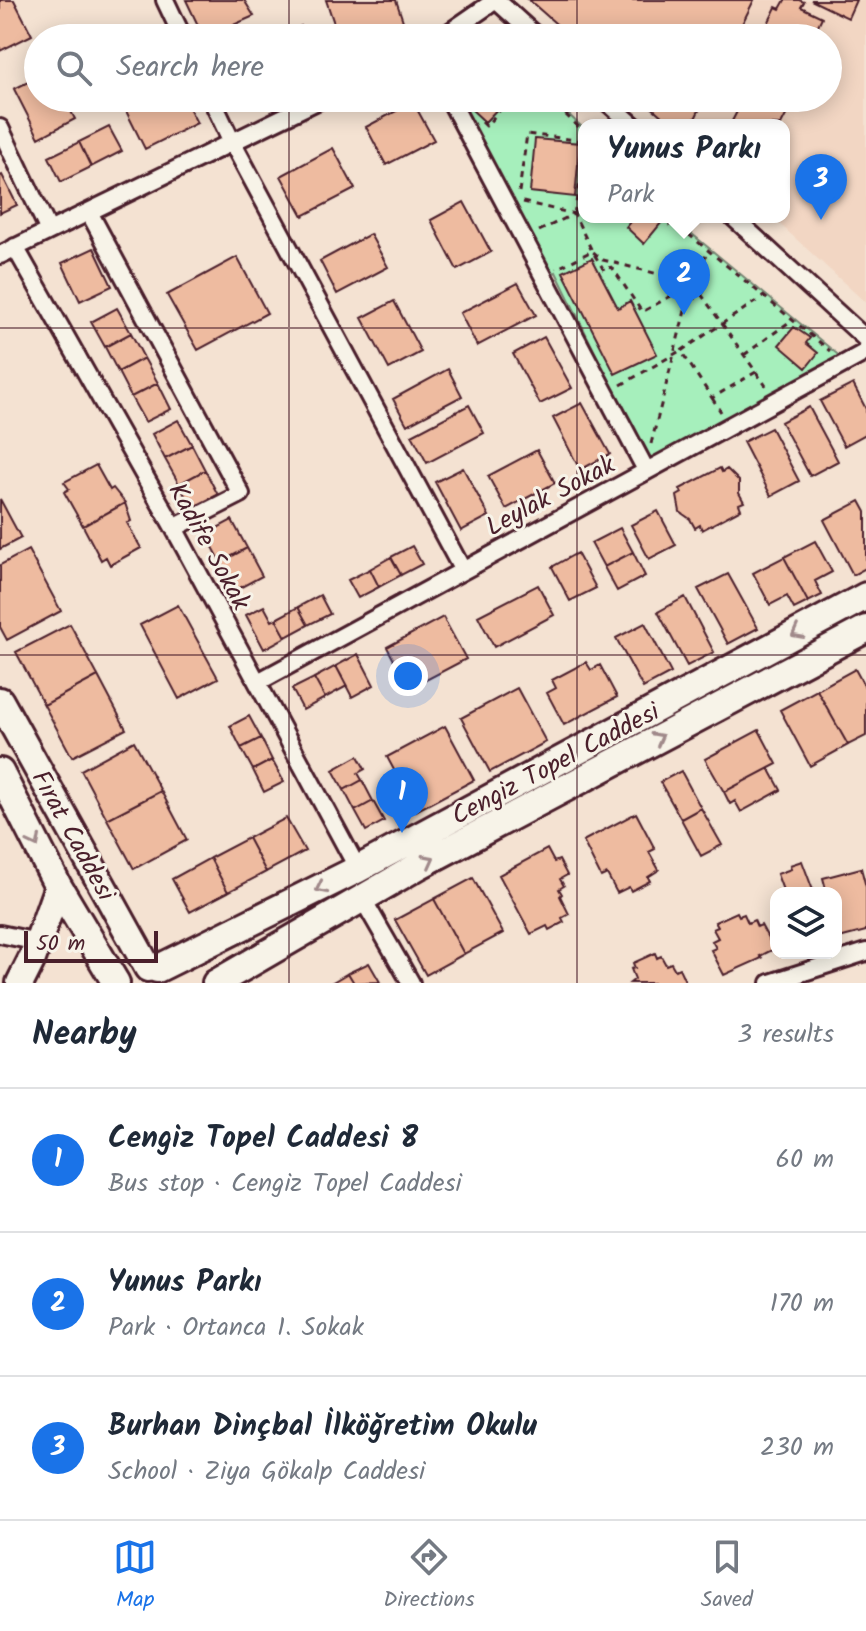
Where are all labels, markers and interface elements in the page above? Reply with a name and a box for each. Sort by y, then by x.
search box [24,24,842,112]
text: Search here [116,44,264,92]
icon: search [52,46,96,90]
popup [578,119,790,223]
text: Yunus Parkı [607,126,761,174]
pin: 3 [795,154,847,220]
text: Park [607,174,654,216]
pin: 2 [658,249,710,315]
street label: Leylak Sokak [479,445,624,549]
street label: Kadife Sokak [156,475,261,619]
one-way arrow [791,623,806,638]
your location [388,656,428,696]
street label: Cengiz Topel Caddesi [444,691,669,837]
one-way arrow [650,732,665,747]
street label: Fırat Caddesi [19,763,126,911]
pin: 1 [376,767,428,833]
one-way arrow [26,833,41,848]
one-way arrow [420,854,435,869]
one-way arrow [315,878,330,893]
map controls [770,887,842,959]
button: layers [770,887,842,959]
scale bar [24,927,158,963]
text: 50 m [36,927,85,962]
text: Nearby [32,1008,137,1062]
text: 3 results [737,1014,834,1056]
text: Cengiz Topel Caddesi 8 [108,1115,418,1163]
text: 1 [54,1139,62,1181]
text: 60 m [775,1139,834,1181]
text: Bus stop · Cengiz Topel Caddesi [108,1163,462,1205]
text: Yunus Parkı [108,1259,261,1307]
text: 2 [50,1283,66,1325]
text: 170 m [770,1283,834,1325]
text: Park · Ortanca 1. Sokak [108,1307,364,1349]
text: Burhan Dinçbal İlköğretim Okulu [108,1403,537,1451]
text: 3 [51,1427,65,1469]
text: 230 m [760,1427,834,1469]
text: School · Ziya Gökalp Caddesi [108,1451,425,1493]
tab: Map [113,1535,157,1618]
tab: Directions [383,1535,475,1618]
tab: Saved [701,1535,753,1618]

